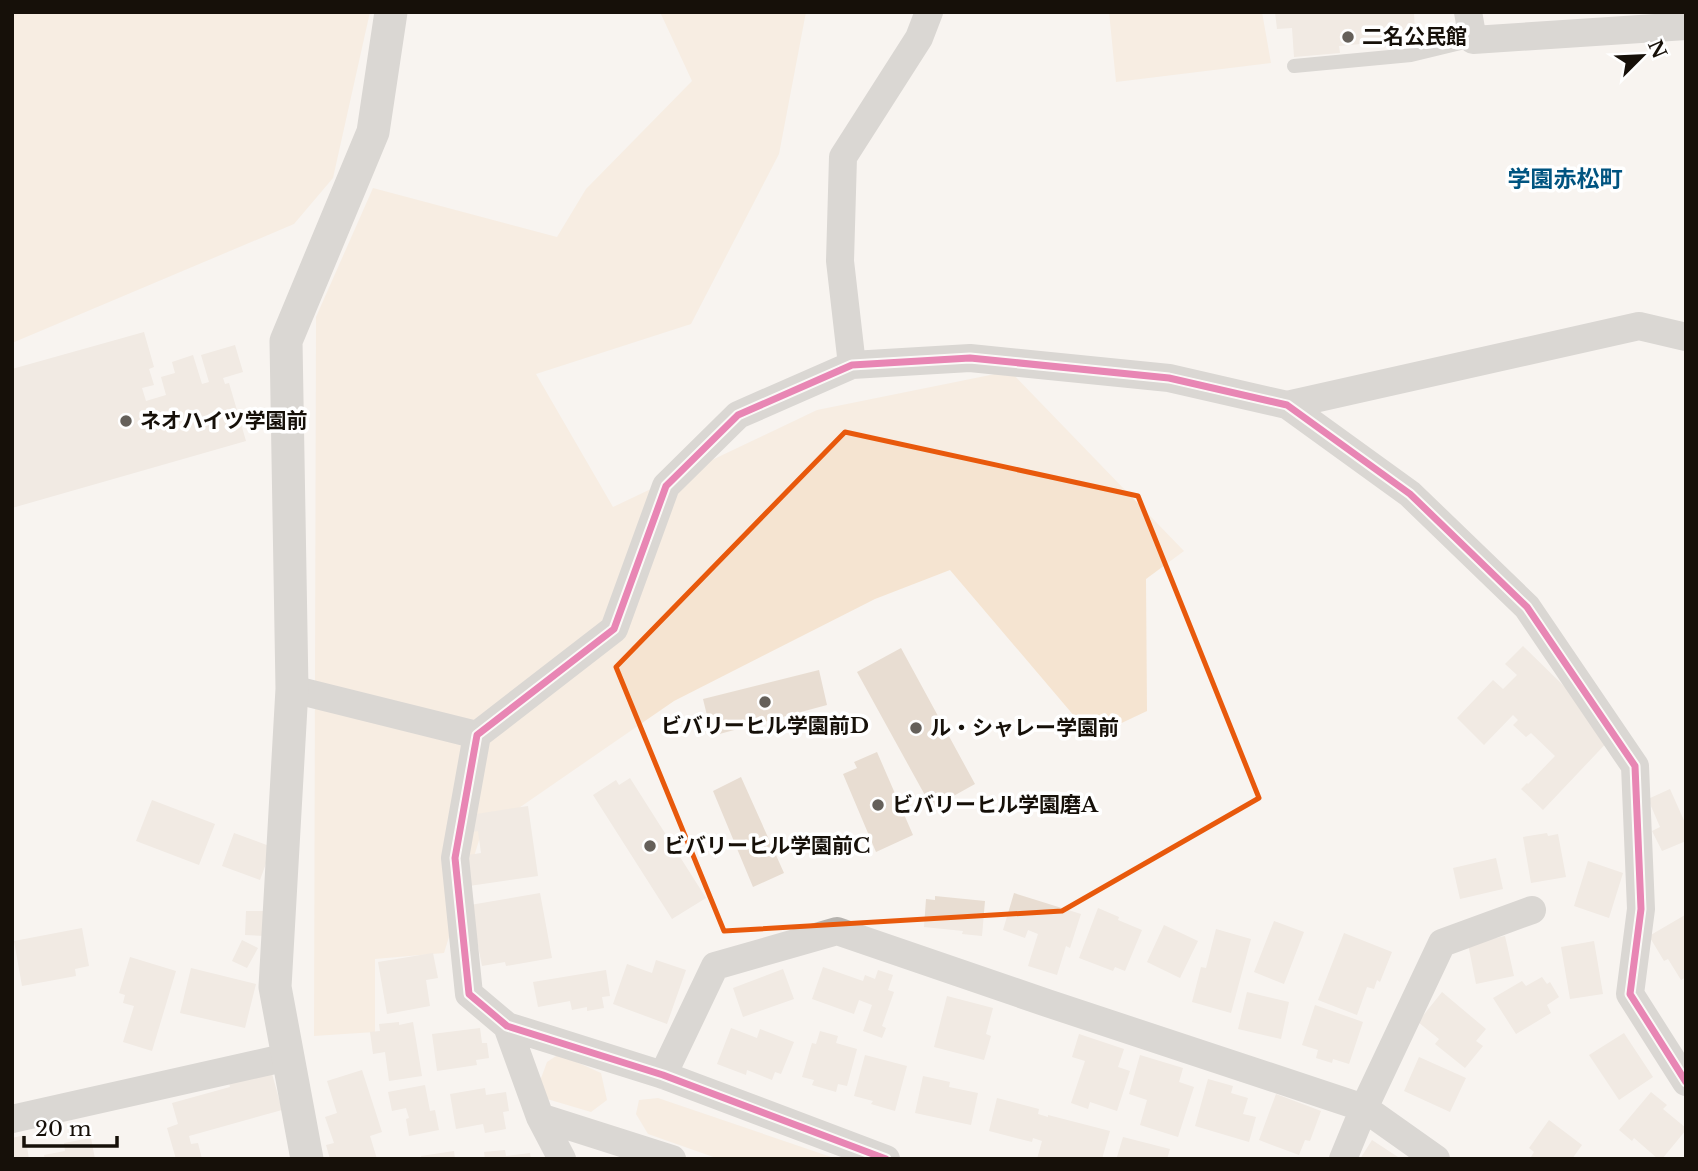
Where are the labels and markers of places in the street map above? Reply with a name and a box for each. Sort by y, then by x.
place label: 二名公民館 [1362,24,1467,50]
marker: 二名公民館 [1340,29,1356,45]
place label: ネオハイツ学園前 [140,408,308,434]
marker: ネオハイツ学園前 [118,413,134,429]
marker: ビバリーヒル学園前D [757,694,773,710]
place label: ビバリーヒル学園前D [661,713,869,739]
place label: ル・シャレー学園前 [930,715,1119,741]
marker: ル・シャレー学園前 [908,720,924,736]
place label: ビバリーヒル学園磨A [892,792,1099,818]
marker: ビバリーヒル学園磨A [870,797,886,813]
place label: ビバリーヒル学園前C [664,833,870,859]
marker: ビバリーヒル学園前C [642,838,658,854]

